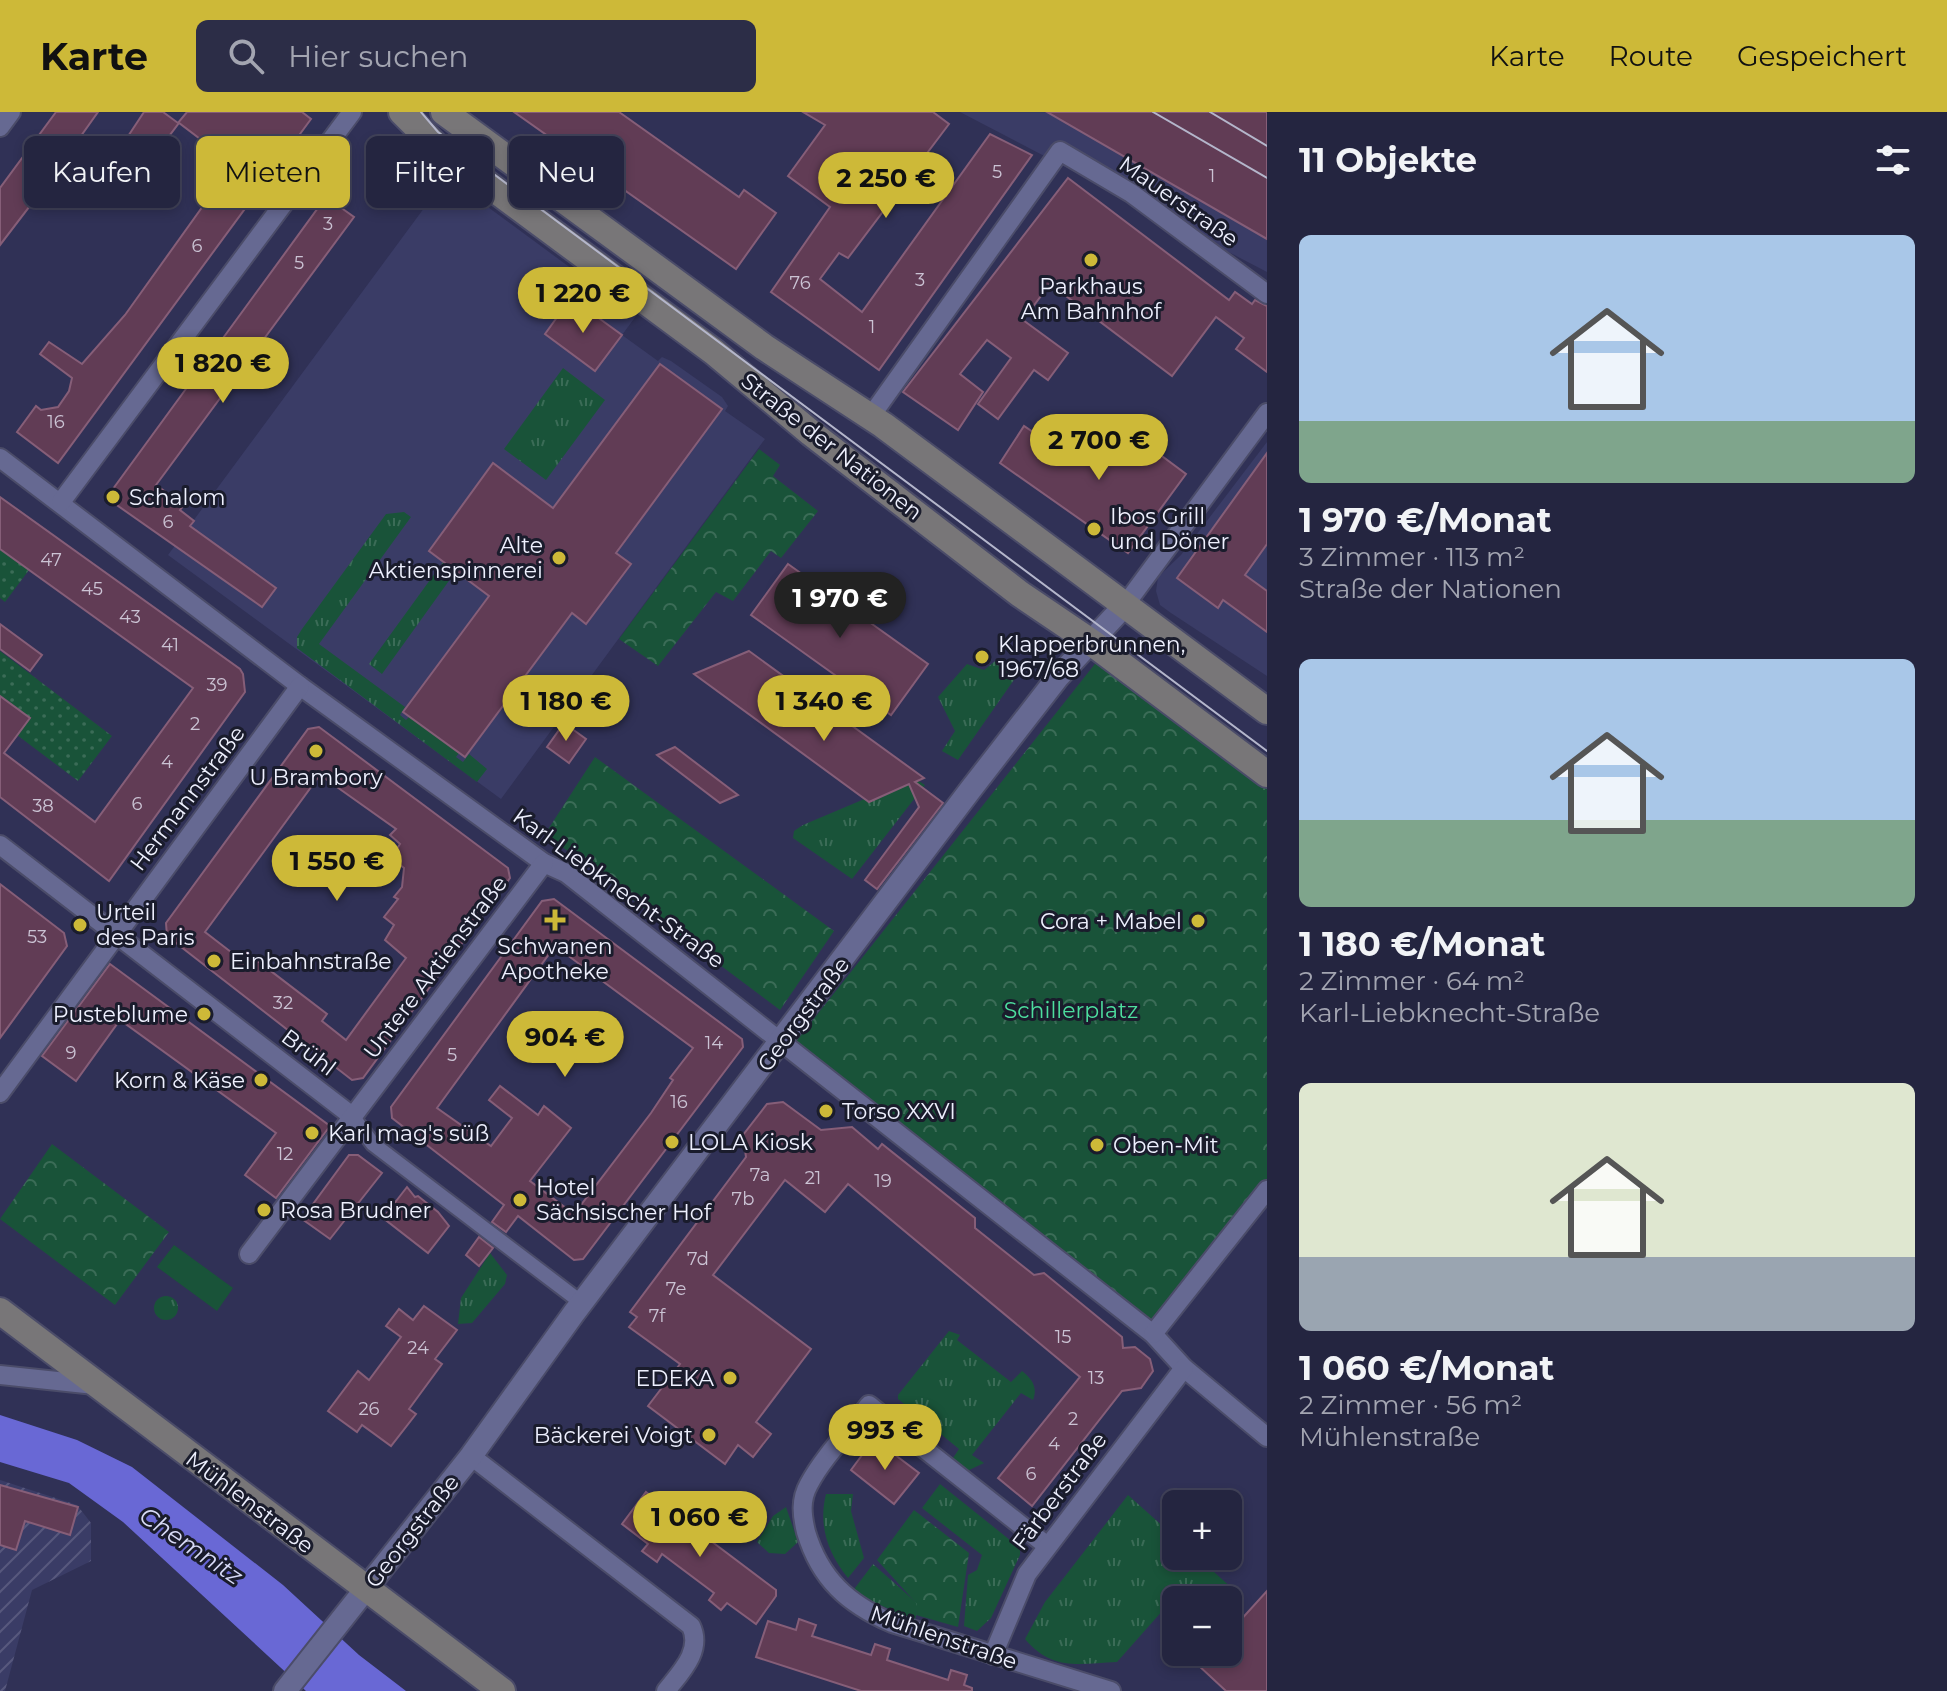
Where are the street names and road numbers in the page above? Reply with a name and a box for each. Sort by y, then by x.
street label: Mauerstraße [1114,150,1244,252]
street label: Straße der Nationen [736,367,928,526]
street label: Hermannstraße [124,721,251,876]
street label: Karl-Liebknecht-Straße [508,803,730,974]
street label: Untere Aktienstraße [358,870,513,1064]
street label: Georgstraße [752,952,855,1077]
street label: Brühl [276,1023,341,1082]
street label: Färberstraße [1006,1427,1113,1556]
street label: Mühlenstraße [180,1445,319,1559]
street label: Georgstraße [360,1469,465,1593]
street label: Mühlenstraße [867,1600,1021,1675]

